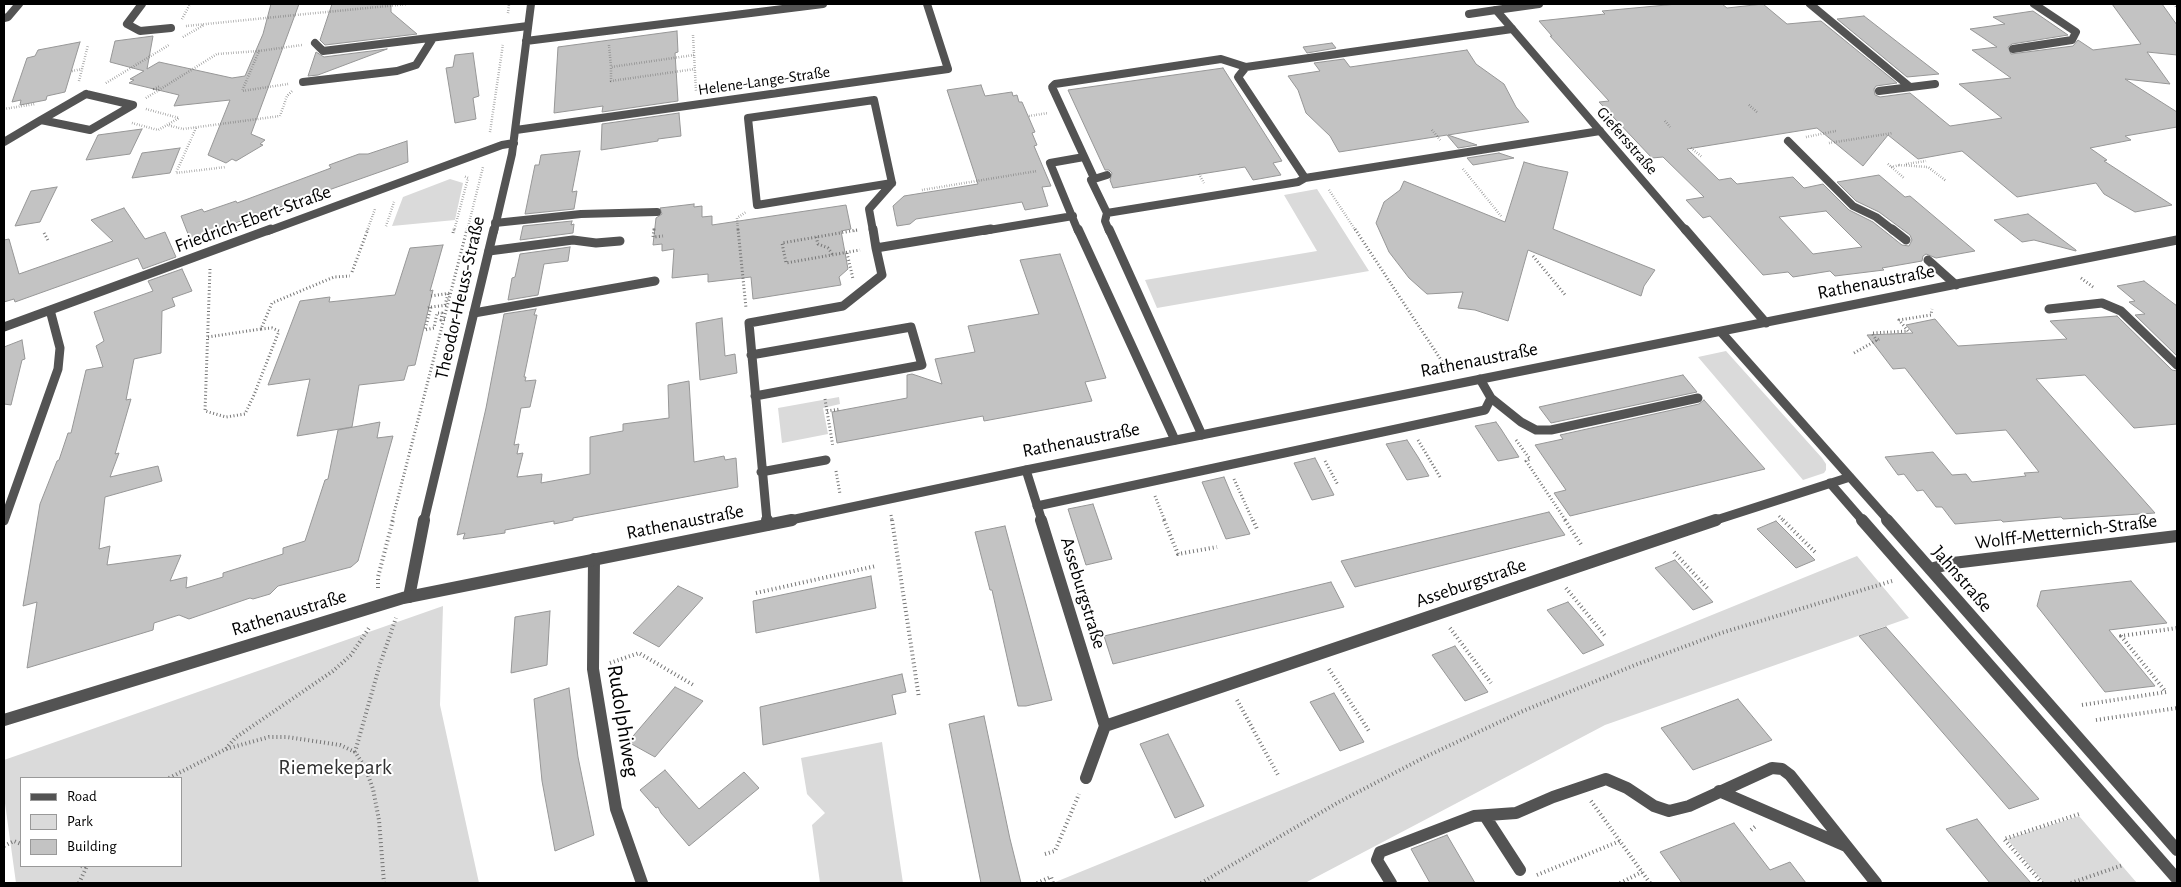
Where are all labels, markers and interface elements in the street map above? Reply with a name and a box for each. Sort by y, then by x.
street label: Helene-Lange-Straße [697,62,831,100]
street label: Giefersstraße [1592,103,1662,179]
street label: Friedrich-Ebert-Straße [172,180,334,258]
street label: Theodor-Heuss-Straße [430,214,490,382]
street label: Rathenaustraße [1815,259,1937,305]
street label: Rathenaustraße [1418,337,1540,383]
street label: Rathenaustraße [1020,417,1142,463]
street label: Rathenaustraße [624,499,746,545]
street label: Wolff-Metternich-Straße [1974,510,2158,554]
street label: Asseburgstraße [1055,534,1111,652]
street label: Jahnstraße [1927,541,1997,617]
street label: Asseburgstraße [1413,553,1529,613]
street label: Rathenaustraße [229,585,349,641]
street label: Rudolphiweg [601,663,645,779]
park label: Riemekepark [278,754,392,780]
legend [20,777,182,867]
text: Road [67,789,97,804]
text: Park [67,814,93,829]
text: Building [67,839,117,854]

